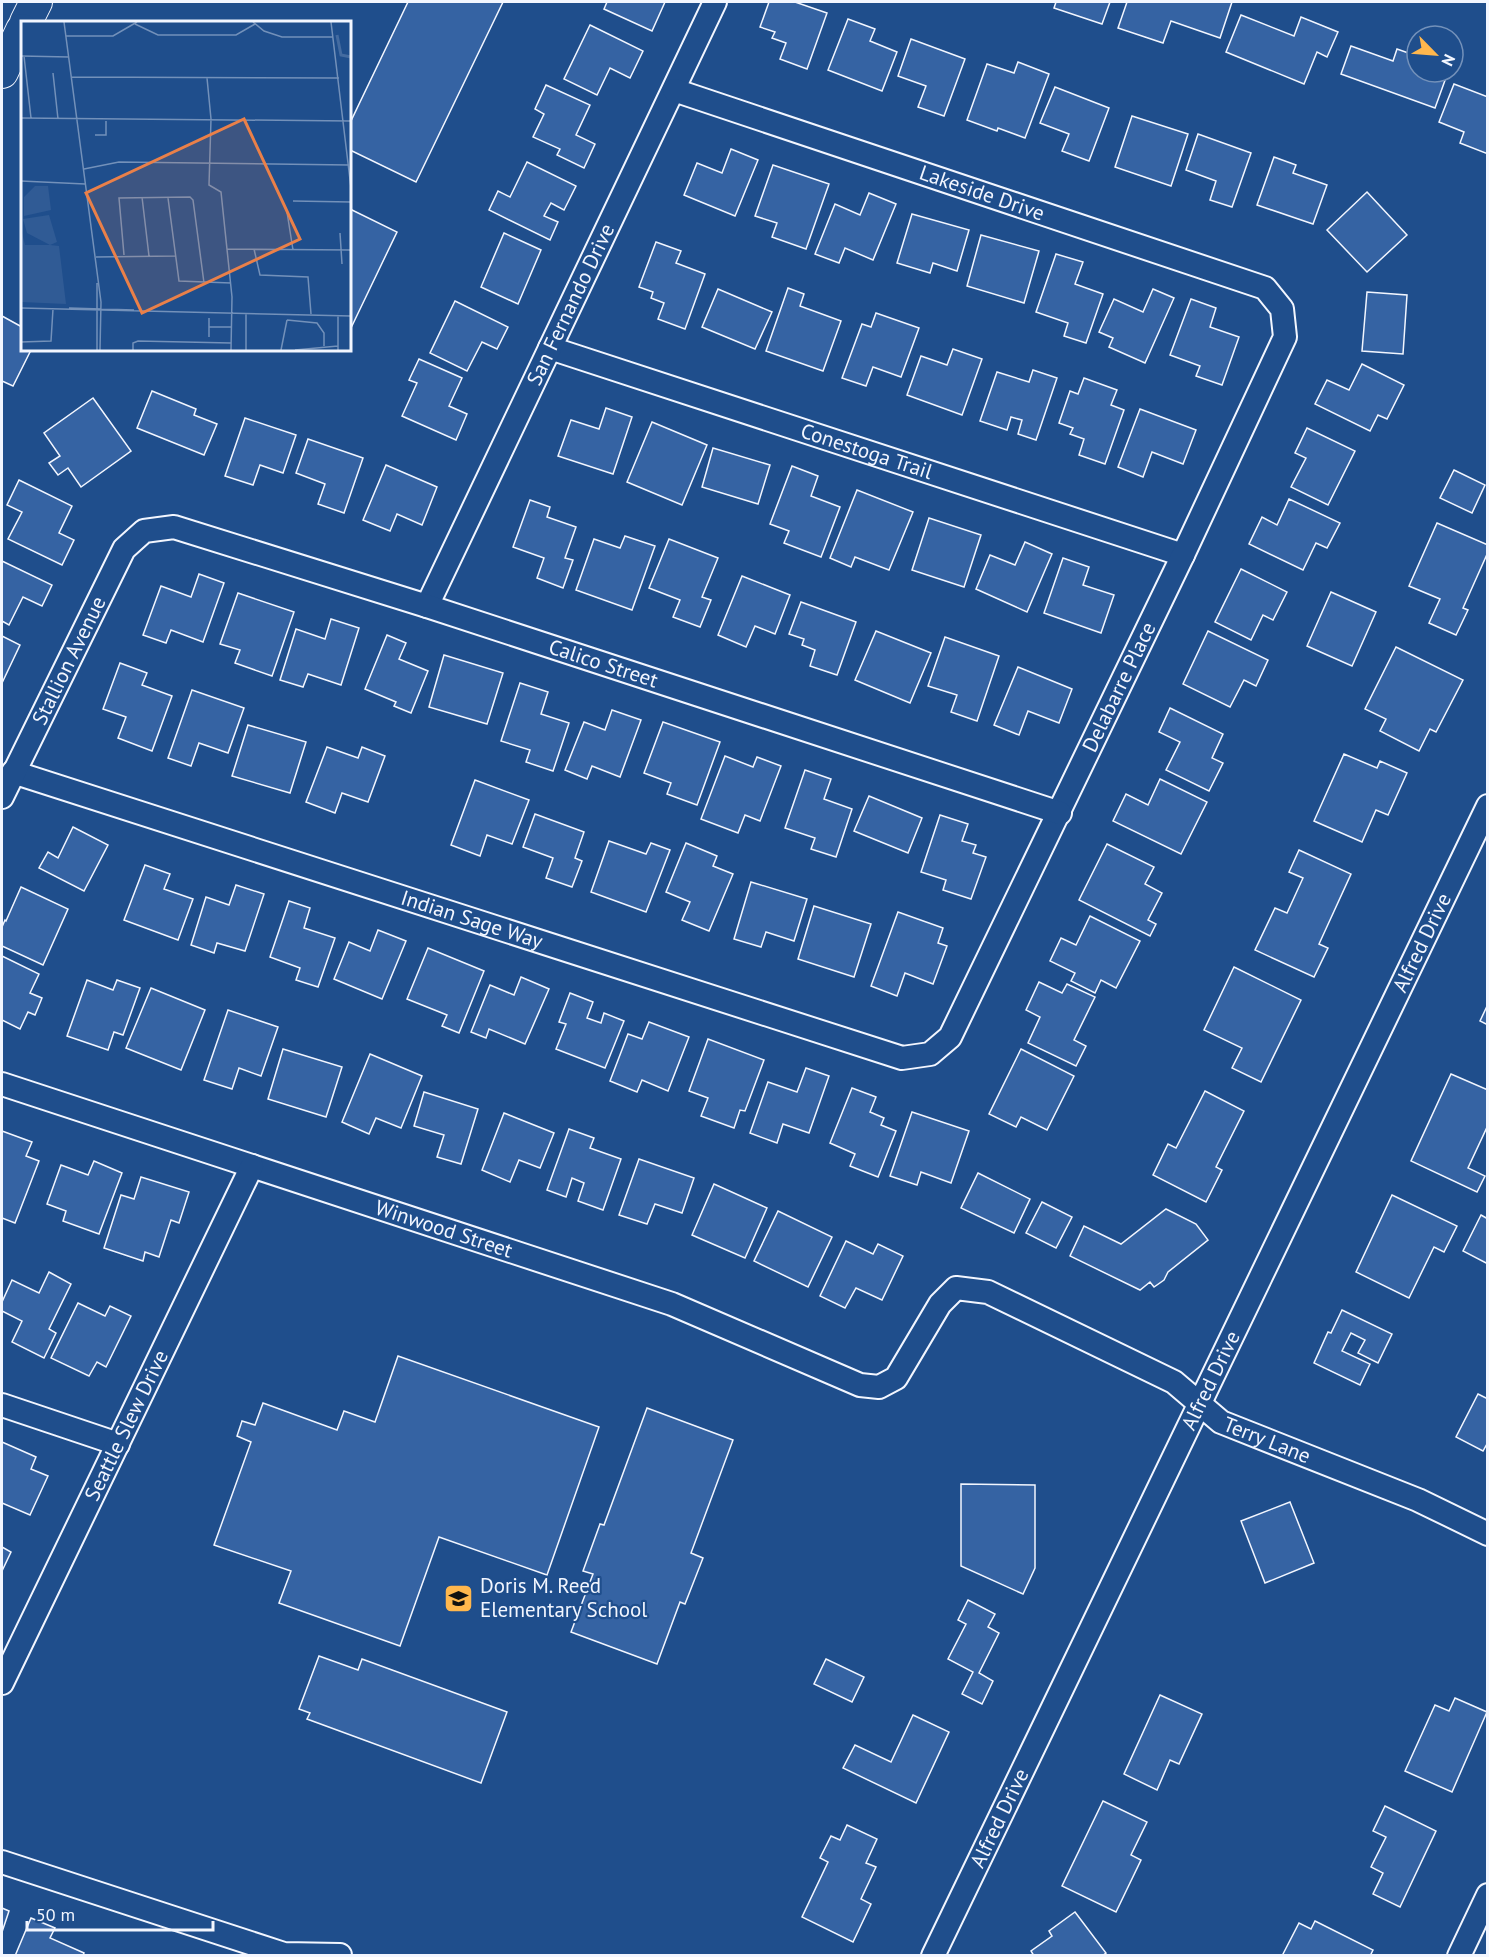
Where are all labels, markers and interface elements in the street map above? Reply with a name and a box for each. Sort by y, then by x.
inset map [21,21,351,351]
north arrow [1405,24,1465,84]
text: N [1437,51,1460,69]
street label: Lakeside Drive [916,159,1048,227]
street label: San Fernando Drive [520,219,620,390]
street label: Conestoga Trail [797,417,936,485]
street label: Stallion Avenue [26,592,112,729]
street label: Delabarre Place [1076,617,1162,756]
street label: Calico Street [545,633,661,694]
street label: Indian Sage Way [398,884,547,955]
street label: Alfred Drive [1386,889,1457,997]
street label: Winwood Street [372,1193,516,1264]
street label: Alfred Drive [1175,1326,1246,1434]
street label: Seattle Slew Drive [78,1345,174,1505]
street label: Terry Lane [1220,1410,1315,1469]
place label: Doris M. Reed Elementary School [480,1572,647,1623]
school or university icon: Doris M. Reed Elementary School [443,1582,475,1614]
street label: Alfred Drive [964,1764,1034,1872]
scale bar [27,1894,213,1932]
text: 50 m [36,1903,75,1926]

